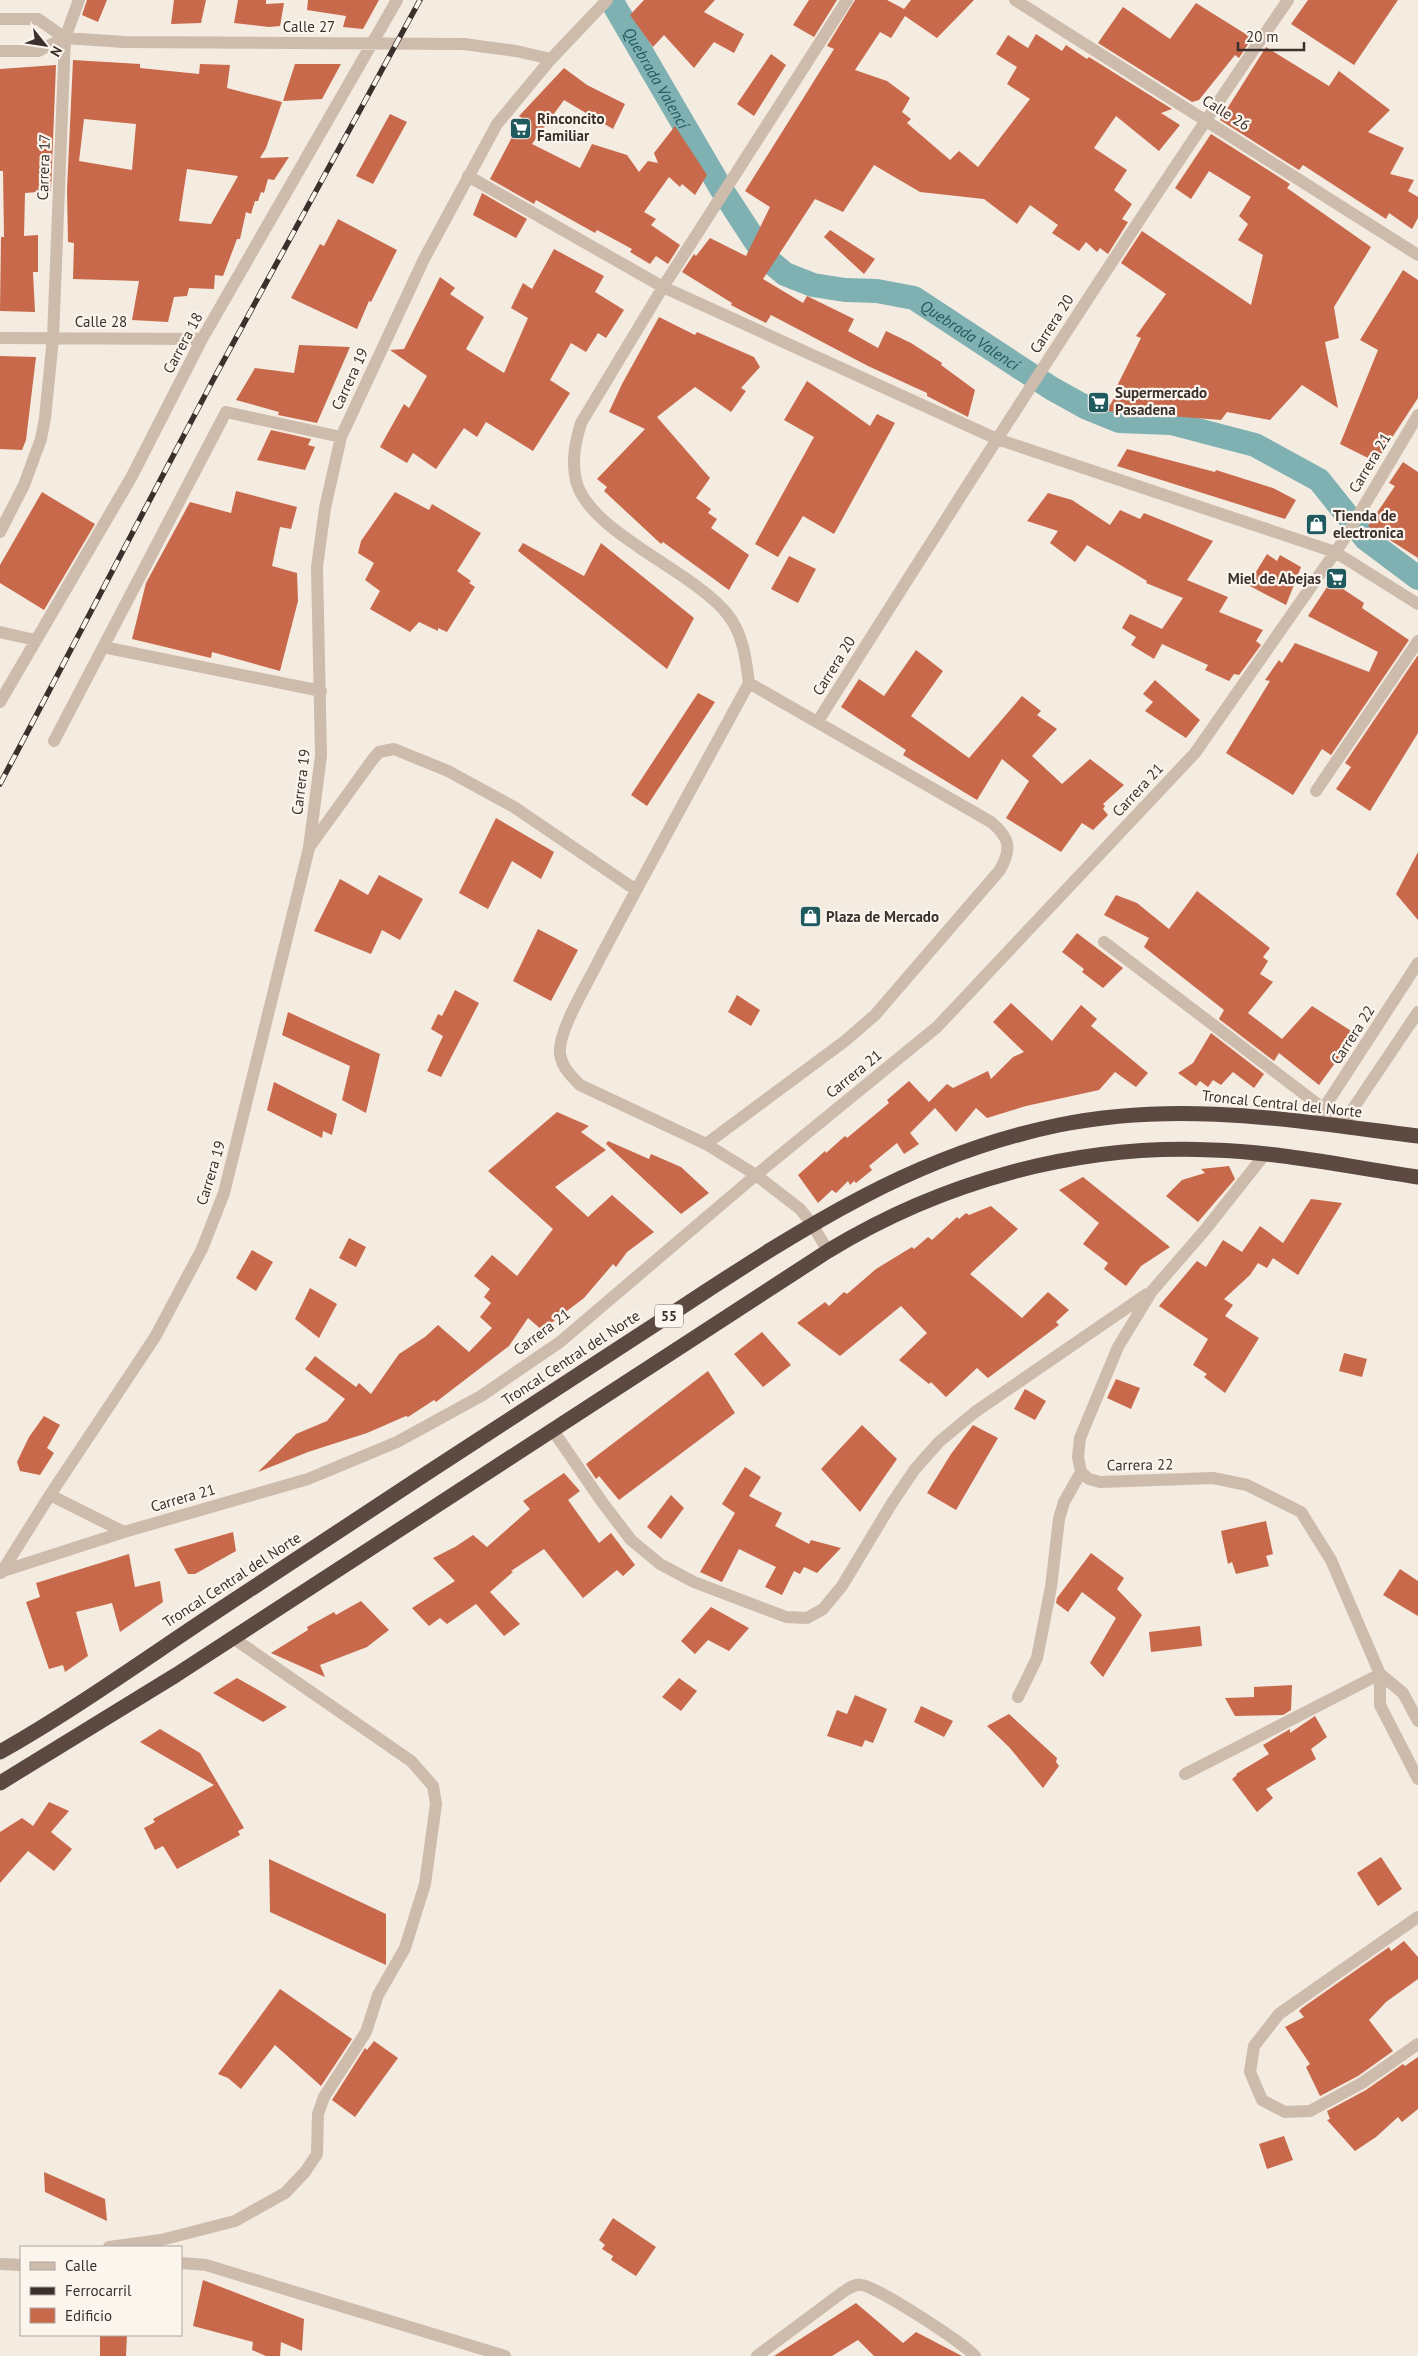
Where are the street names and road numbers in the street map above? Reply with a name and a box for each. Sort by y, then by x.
street label: Calle 27 [283,17,335,36]
street label: Calle 26 [1199,91,1254,135]
street label: Carrera 17 [33,133,54,201]
street label: Carrera 20 [1026,291,1078,357]
street label: Carrera 18 [159,309,207,377]
street label: Calle 28 [75,312,127,331]
street label: Carrera 19 [327,345,372,413]
street label: Carrera 21 [1344,429,1395,496]
street label: Carrera 20 [808,633,859,699]
street label: Carrera 19 [287,748,314,816]
street label: Carrera 21 [1108,759,1167,820]
street label: Carrera 22 [1327,1002,1379,1068]
street label: Carrera 21 [822,1045,885,1102]
street label: Troncal Central del Norte [1201,1086,1363,1121]
street label: Carrera 19 [192,1138,229,1207]
street label: Carrera 21 [509,1304,574,1359]
road number: 55 [655,1304,683,1328]
street label: Troncal Central del Norte [498,1306,643,1409]
street label: Carrera 22 [1107,1454,1173,1475]
street label: Carrera 21 [148,1479,217,1516]
street label: Troncal Central del Norte [159,1528,304,1631]

